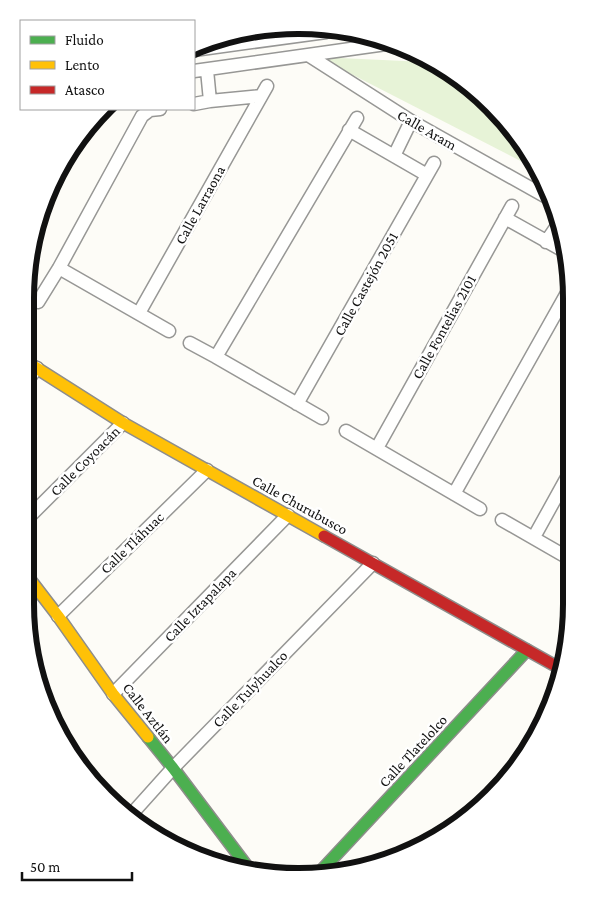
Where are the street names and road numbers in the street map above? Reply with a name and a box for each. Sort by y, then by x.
street label: Calle Aram [395,107,459,153]
street label: Calle Larraona [172,163,228,247]
street label: Calle Castejón 2051 [331,230,402,339]
street label: Calle Fontelias 2101 [409,272,479,382]
street label: Calle Coyoacán [47,423,124,500]
street label: Calle Churubusco [250,472,350,538]
street label: Calle Tláhuac [97,508,167,577]
street label: Calle Iztapalapa [161,565,240,646]
street label: Calle Tulyhualco [209,647,291,731]
street label: Calle Aztlán [120,680,176,746]
street label: Calle Tlatelolco [376,712,450,790]

